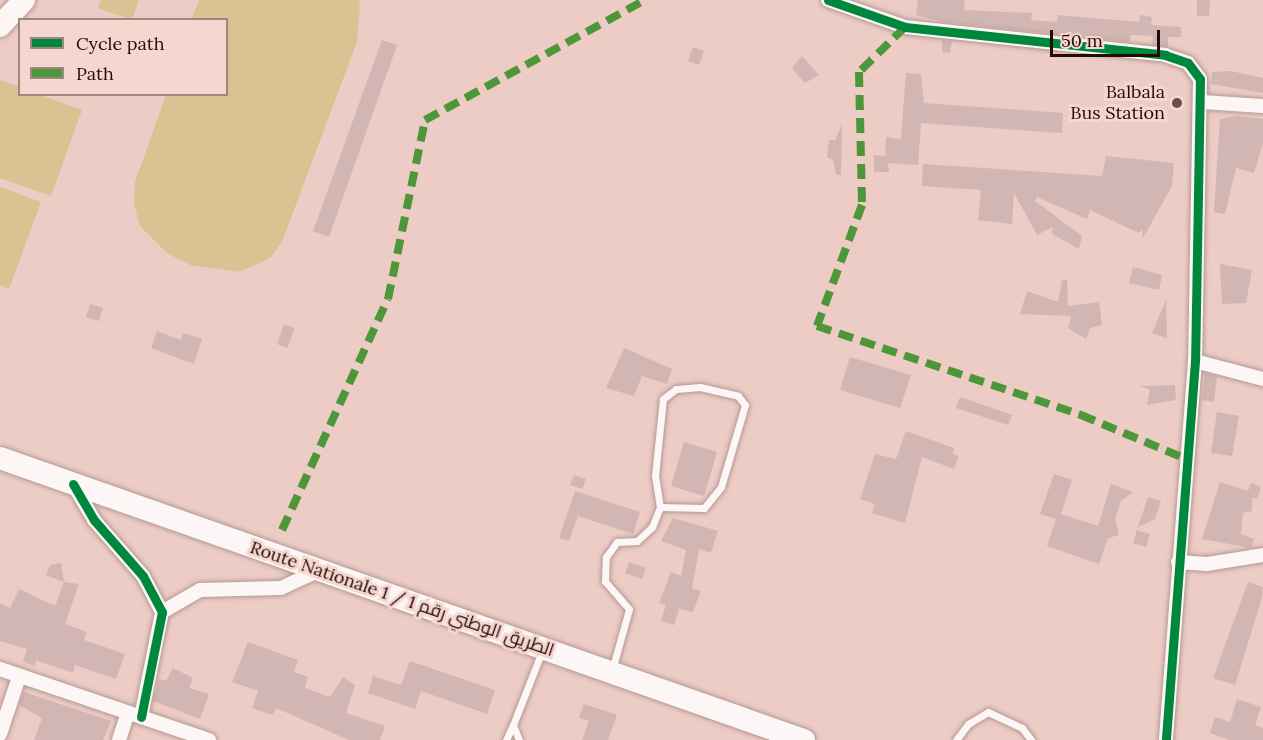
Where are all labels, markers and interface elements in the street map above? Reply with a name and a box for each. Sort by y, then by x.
legend [18,18,228,96]
scale bar [1053,18,1162,56]
text: 50 m [1061,29,1103,52]
text: Cycle path [76,32,165,55]
text: Path [76,62,114,85]
place label: Balbala Bus Station [1070,82,1165,124]
marker: Balbala Bus Station [1170,96,1184,110]
street label: Route Nationale 1 / الطريق الوطني رقم 1 [247,537,557,661]

